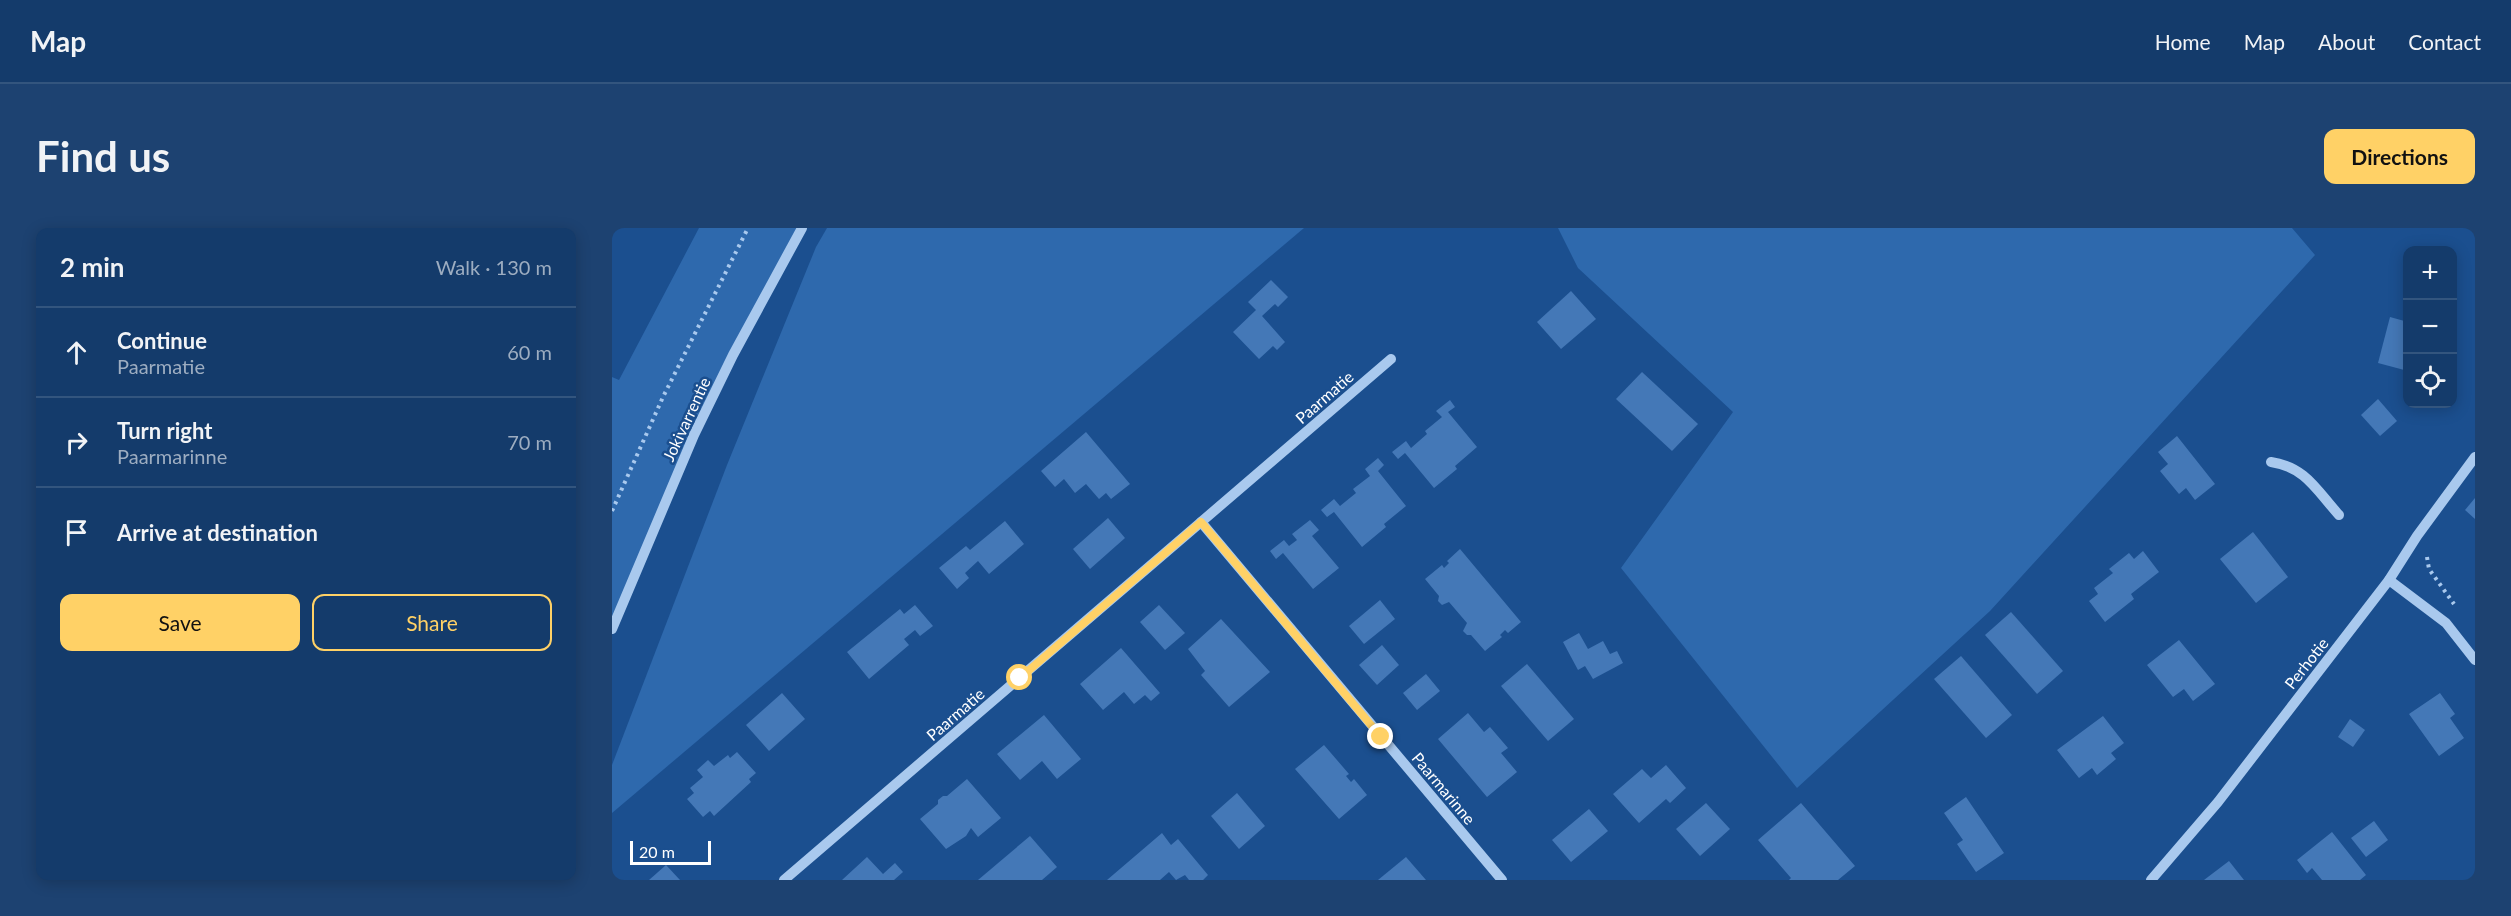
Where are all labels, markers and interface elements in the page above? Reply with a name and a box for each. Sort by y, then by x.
text: Map [30,24,86,58]
text: Home [2155,29,2211,54]
text: Map [2244,29,2285,54]
text: About [2318,29,2375,54]
text: Contact [2408,29,2481,54]
button: Directions [2324,129,2475,184]
text: Find us [36,131,170,181]
map controls [2403,246,2457,408]
button: + [2403,246,2457,300]
text: 2 min [60,251,124,283]
text: Walk · 130 m [436,255,552,279]
button: − [2403,300,2457,354]
text: Continue [117,327,207,354]
icon: ahead [60,336,93,369]
text: 60 m [507,340,552,364]
text: Paarmatie [117,354,205,378]
button: locate [2403,354,2457,408]
street label: Paarmatie [1291,367,1357,427]
street label: Jokivarrentie [658,374,714,464]
text: Turn right [117,417,212,444]
icon: right [60,426,93,459]
text: 70 m [507,430,552,454]
text: Paarmarinne [117,444,227,468]
icon: arrive [60,516,93,549]
text: Arrive at destination [117,519,318,546]
button: Save [60,594,300,651]
button: Share [312,594,552,651]
street label: Perhotie [2280,634,2332,692]
route start [1006,664,1032,690]
street label: Paarmatie [922,684,988,744]
route end [1367,723,1393,749]
street label: Paarmarinne [1408,748,1480,828]
scale bar [630,838,711,866]
text: 20 m [639,842,675,861]

